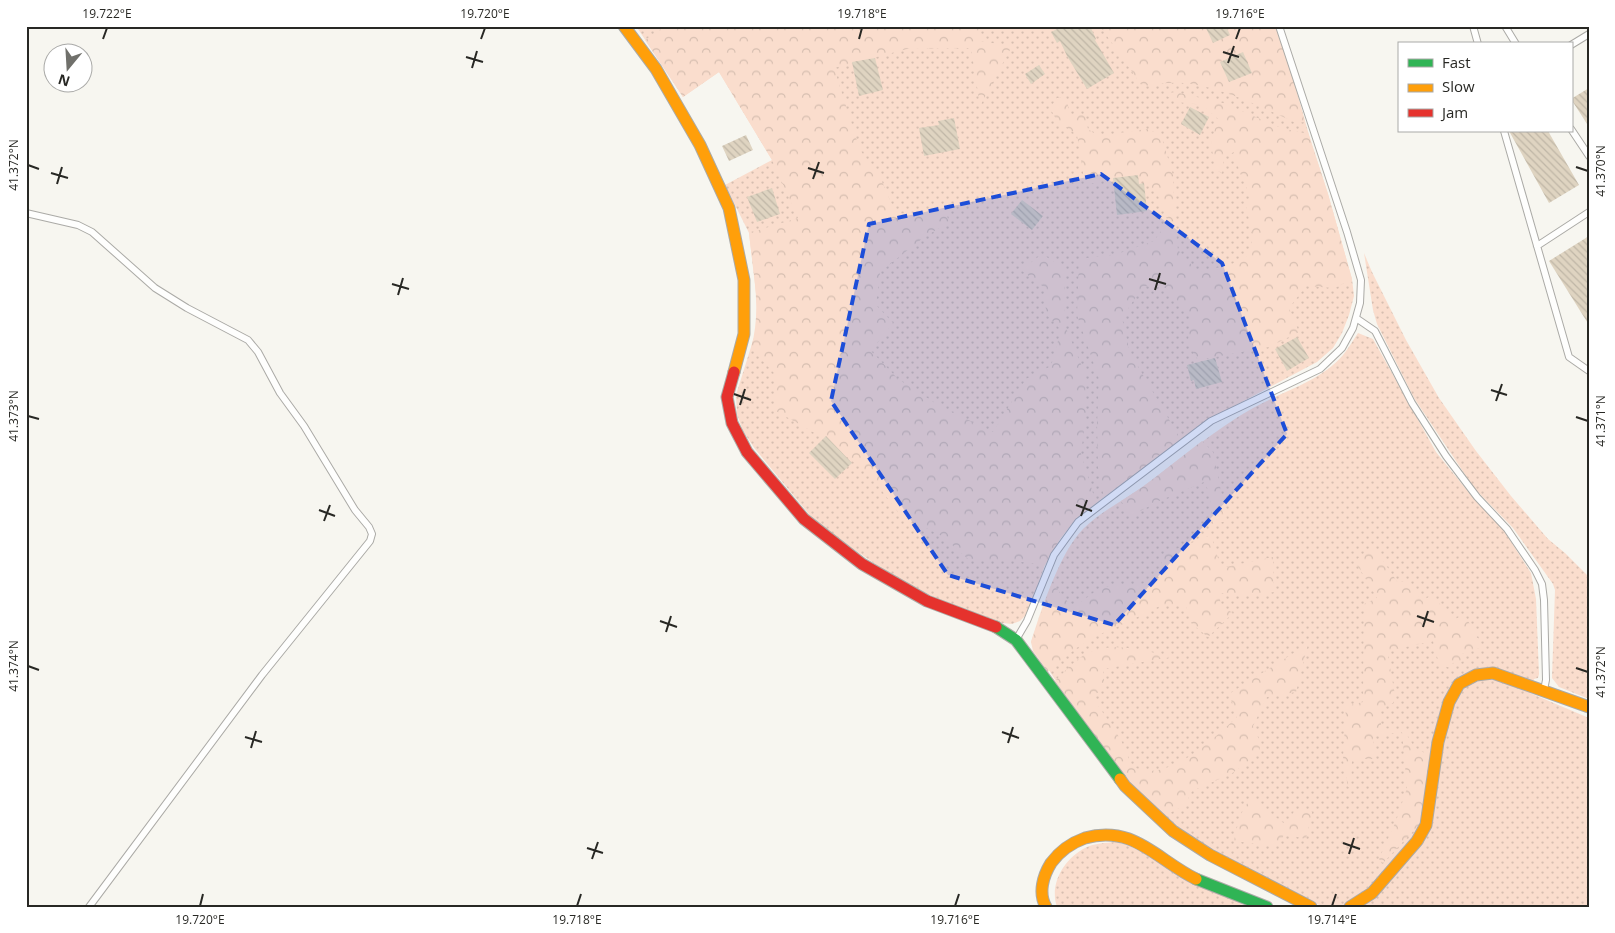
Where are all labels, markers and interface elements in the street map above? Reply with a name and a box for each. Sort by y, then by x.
text: 19.722°E [82,5,132,22]
text: 19.720°E [460,5,510,22]
text: 19.718°E [837,5,887,22]
text: 19.716°E [1215,5,1265,22]
north arrow [42,42,92,92]
legend [1398,42,1572,132]
text: Fast [1442,52,1471,72]
text: N [55,70,72,92]
text: Slow [1442,76,1475,96]
text: Jam [1440,102,1468,122]
text: 41.372°N [5,139,22,191]
text: 41.370°N [1592,145,1609,197]
text: 41.373°N [5,390,22,442]
text: 41.371°N [1592,395,1609,447]
text: 41.374°N [5,640,22,692]
text: 41.372°N [1592,646,1609,698]
text: 19.720°E [175,911,225,928]
text: 19.718°E [552,911,602,928]
text: 19.716°E [930,911,980,928]
text: 19.714°E [1307,911,1357,928]

